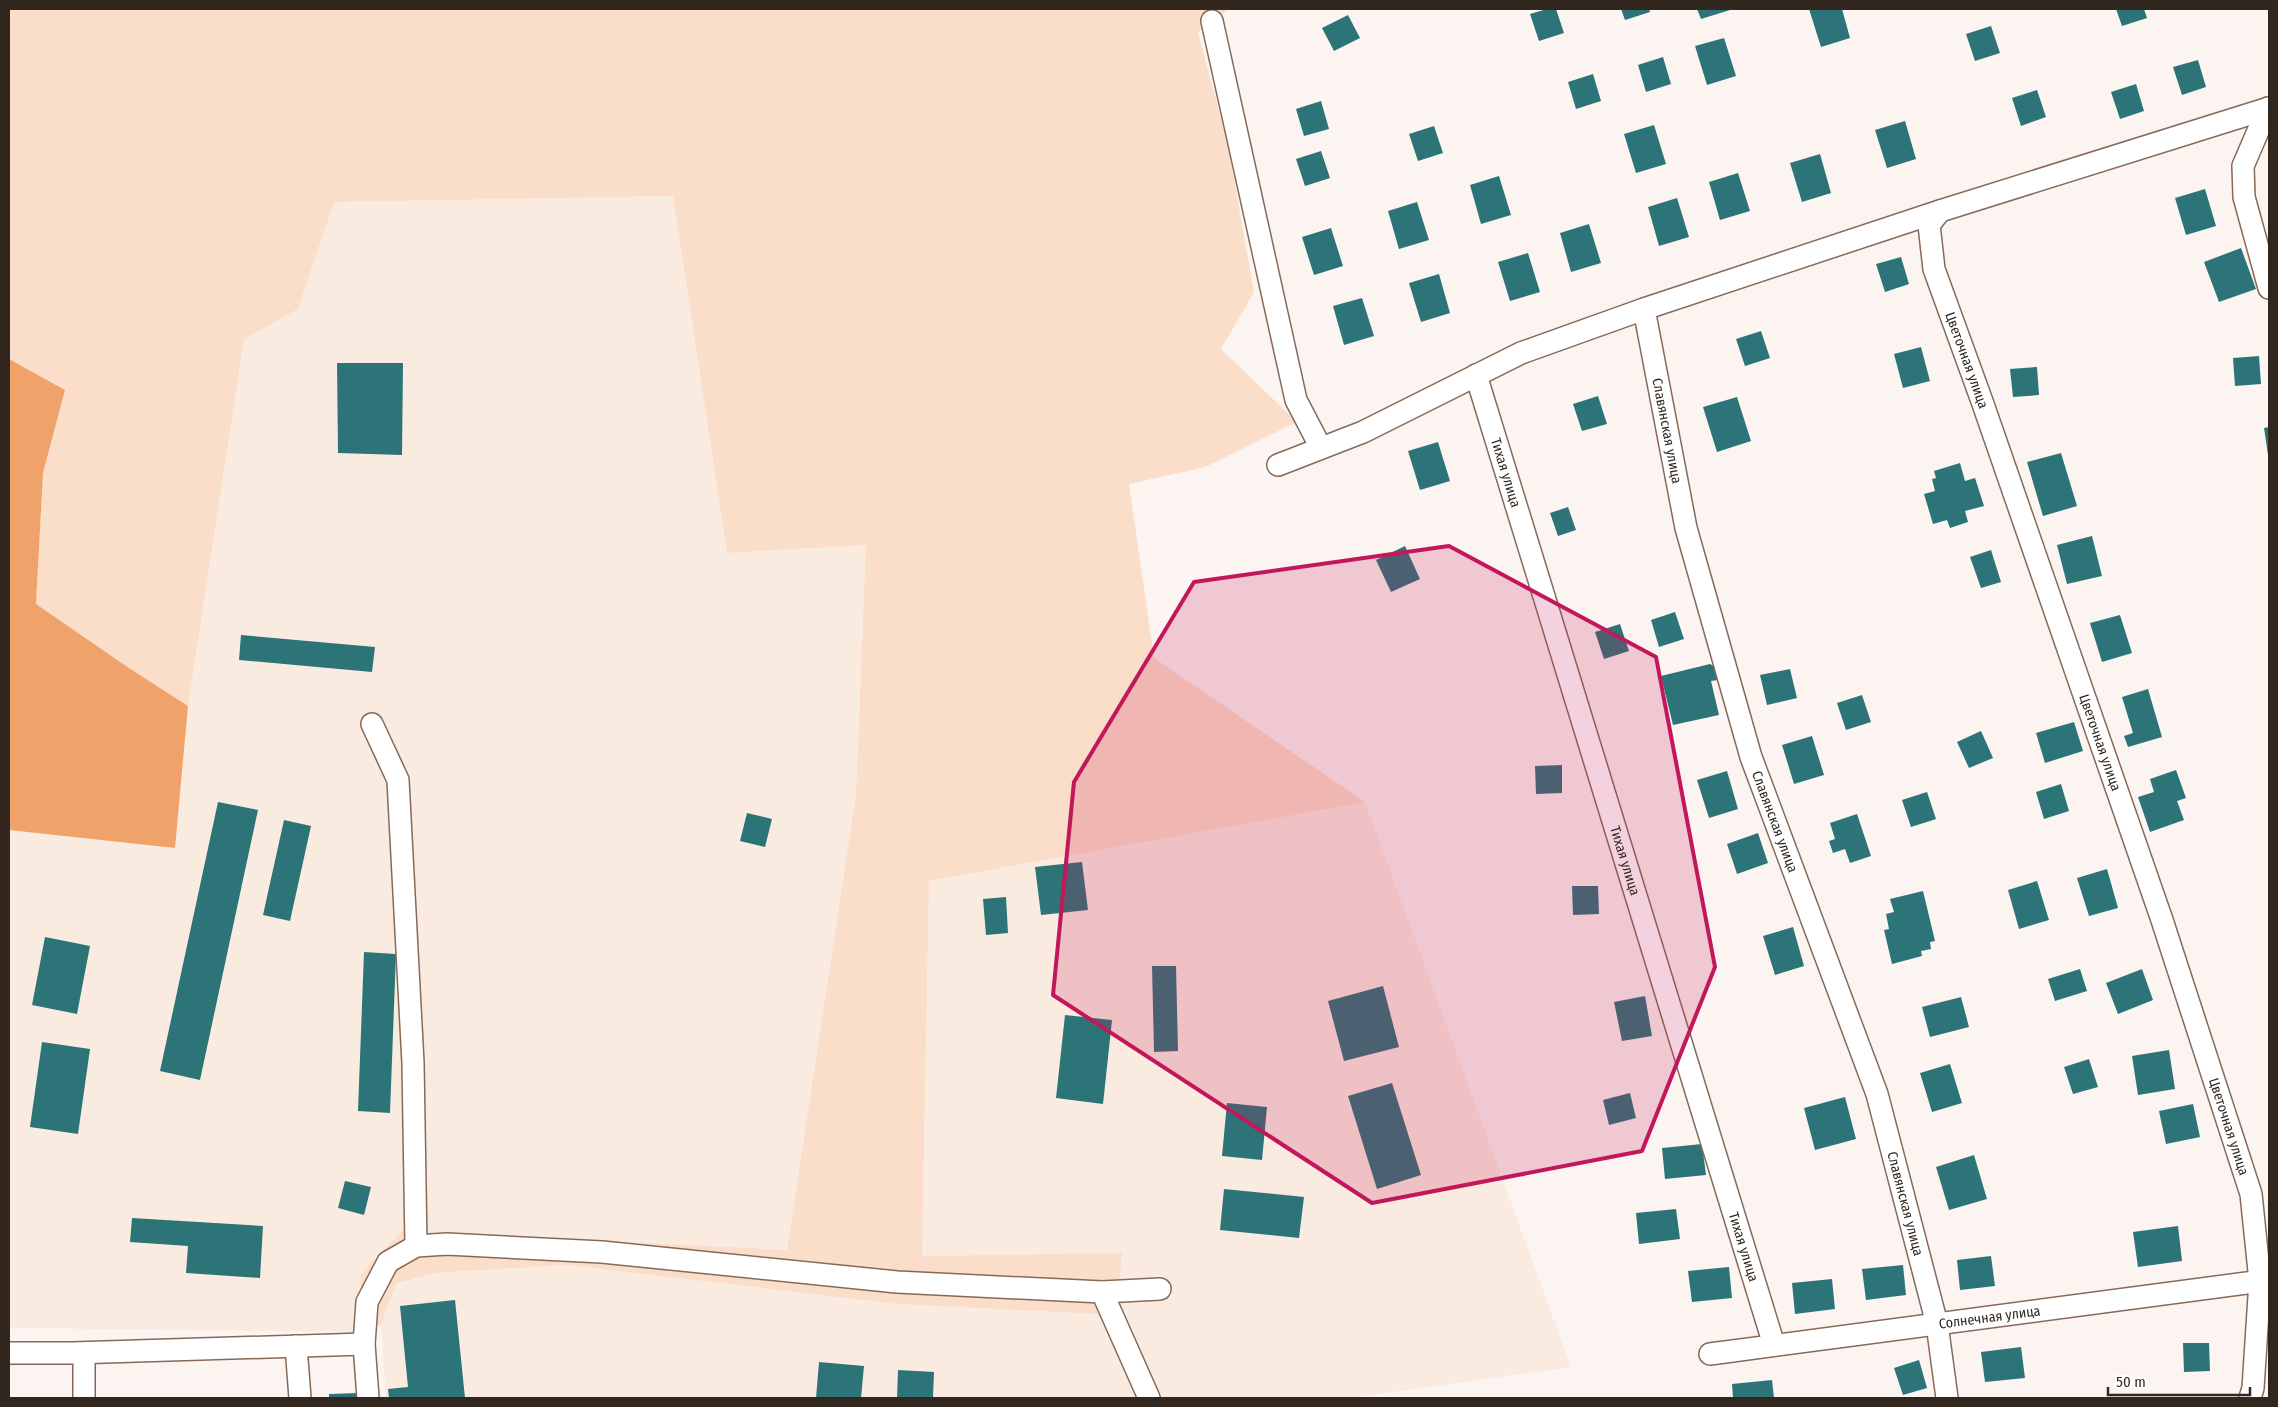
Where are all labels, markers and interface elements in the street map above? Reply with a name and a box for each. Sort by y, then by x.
street label: Цветочная улица [1941,310,1992,411]
street label: Славянская улица [1648,377,1685,485]
street label: Тихая улица [1487,436,1524,510]
street label: Цветочная улица [2075,692,2125,793]
street label: Славянская улица [1748,769,1801,875]
street label: Тихая улица [1606,824,1643,898]
street label: Цветочная улица [2205,1076,2252,1178]
street label: Славянская улица [1883,1150,1927,1258]
street label: Тихая улица [1725,1210,1762,1284]
street label: Солнечная улица [1938,1302,2042,1333]
scale bar [2108,1364,2250,1396]
text: 50 m [2116,1373,2146,1391]

